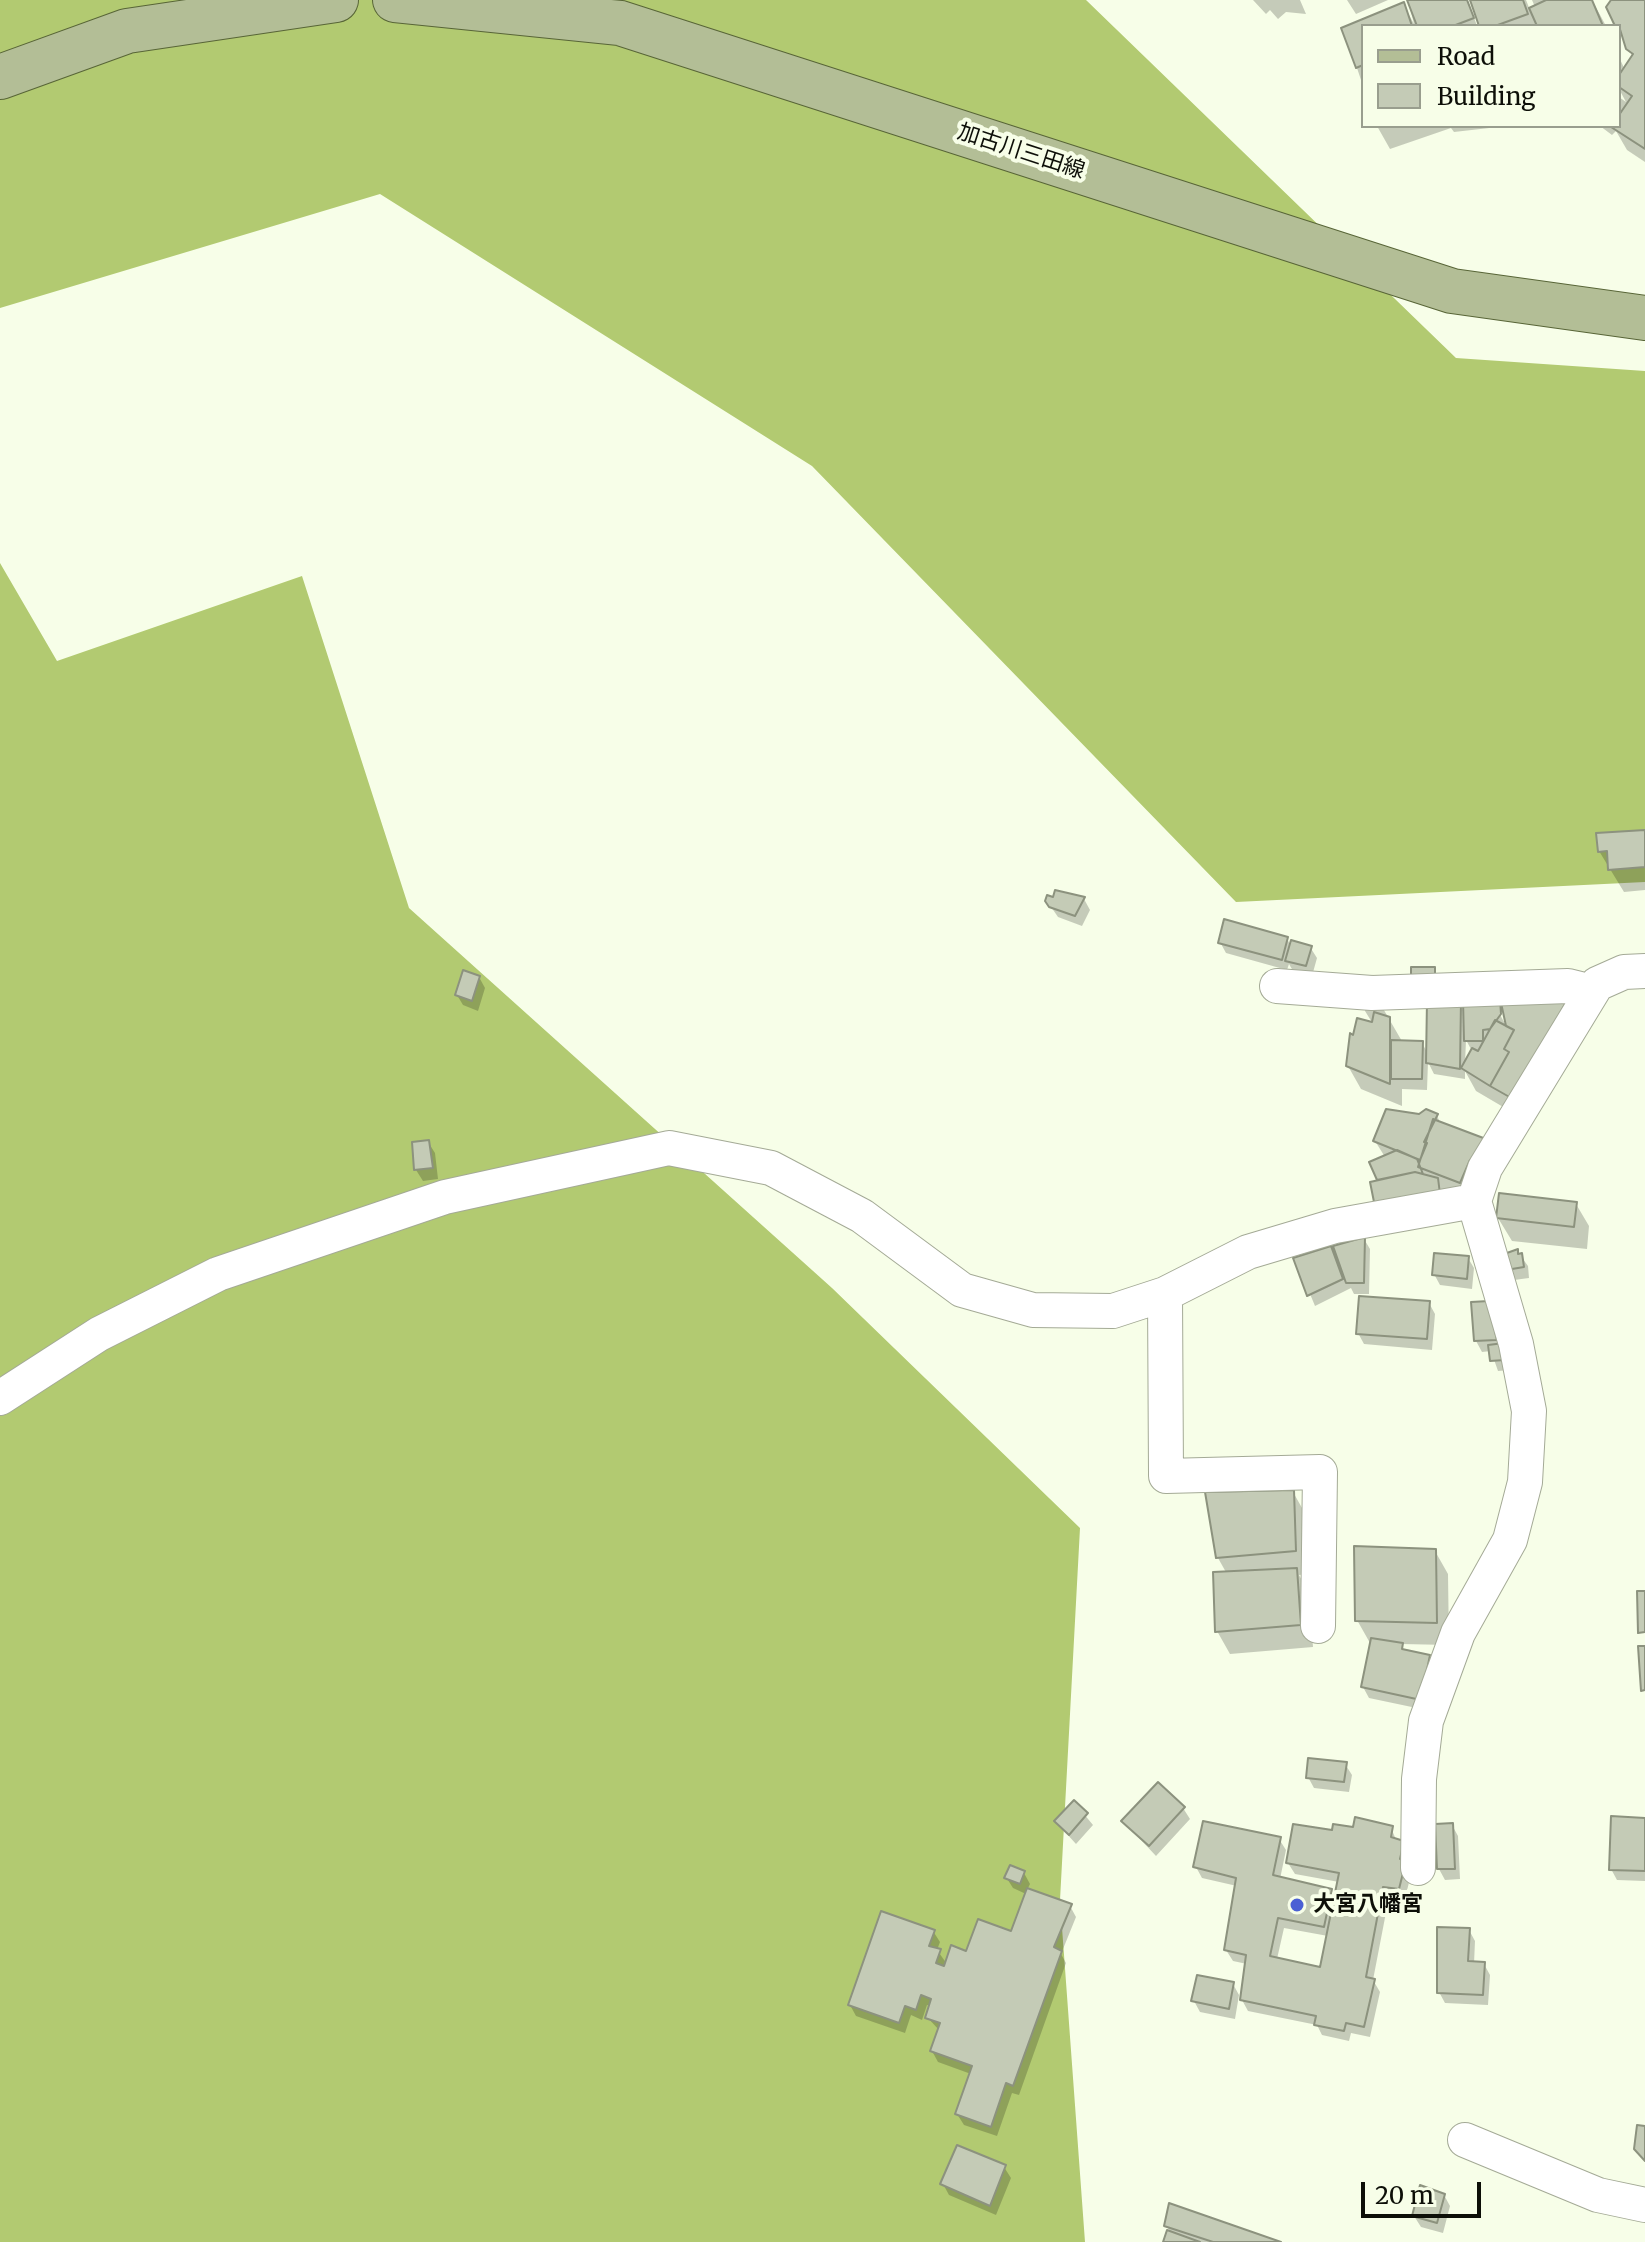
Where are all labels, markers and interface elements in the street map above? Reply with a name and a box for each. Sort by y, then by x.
legend [1361,24,1621,128]
text: Road [1437,41,1495,72]
text: Building [1437,81,1536,112]
street label: 加古川三田線 [954,119,1088,185]
place label: 大宮八幡宮 [1313,1892,1423,1918]
marker: 大宮八幡宮 [1288,1896,1306,1914]
scale bar [1365,2166,1485,2216]
text: 20 m [1375,2180,1434,2211]

